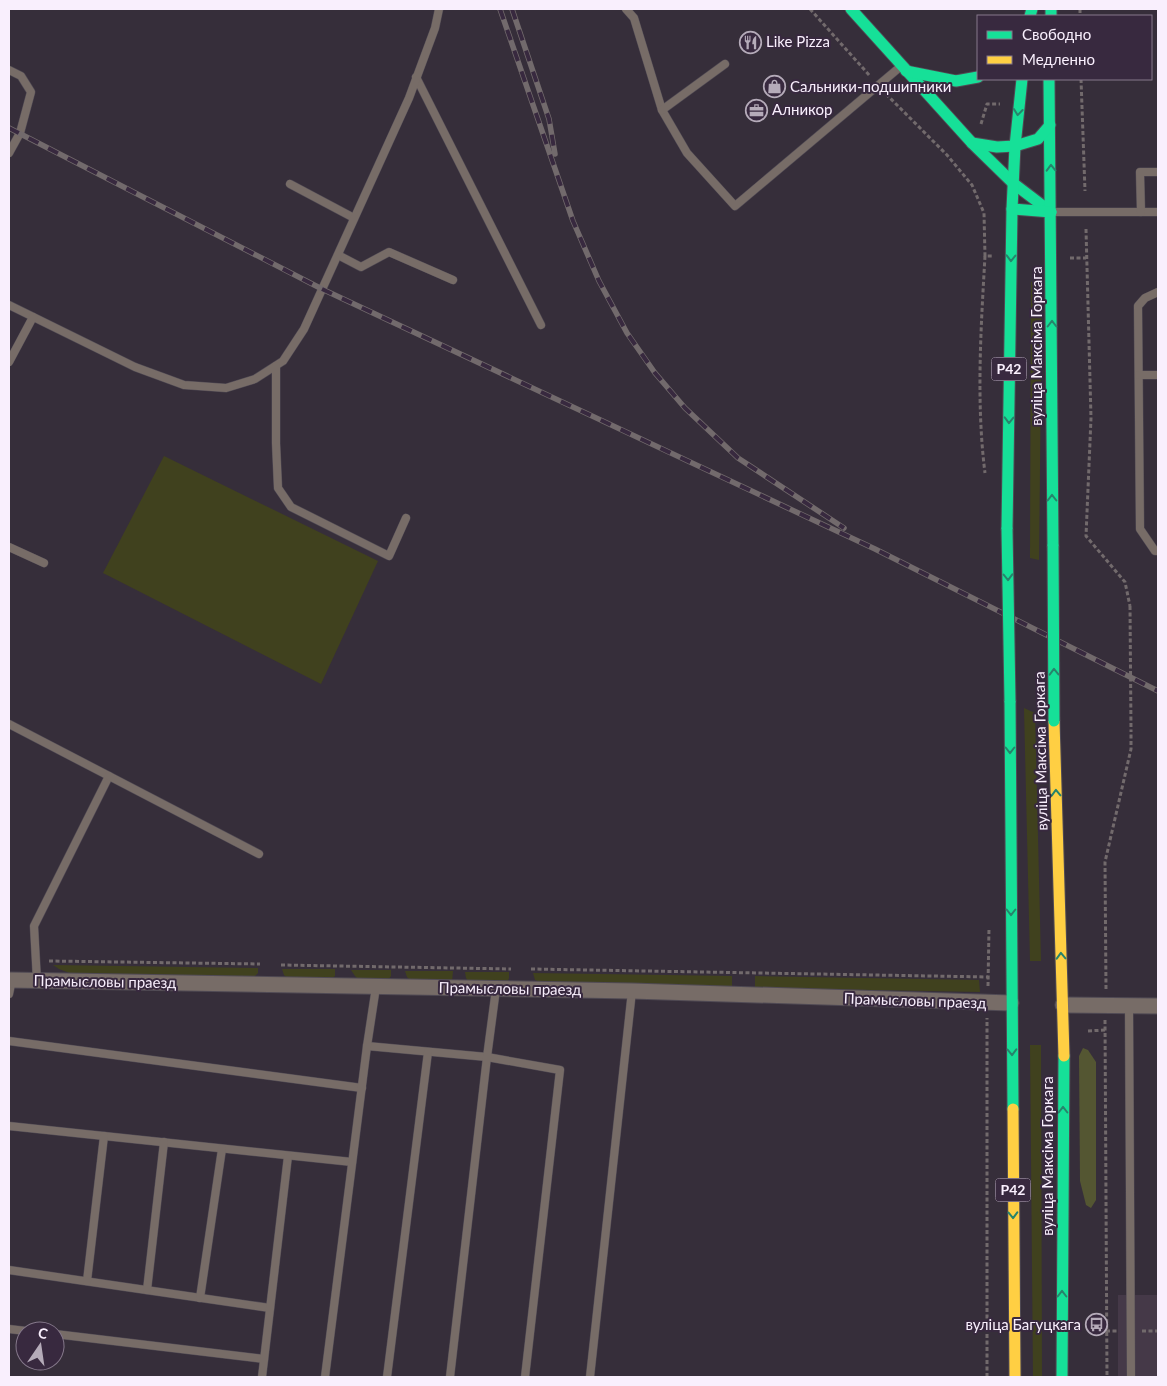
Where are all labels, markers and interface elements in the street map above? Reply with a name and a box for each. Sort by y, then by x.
legend [977,15,1152,80]
text: Свободно [1022,25,1091,43]
restaurant icon: Like Pizza [738,30,762,54]
place label: Like Pizza [766,32,830,50]
text: Медленно [1022,50,1095,68]
shop icon: Сальники-подшипники [762,75,786,99]
place label: Сальники-подшипники [790,77,951,95]
office icon: Алникор [744,98,768,122]
place label: Алникор [772,100,832,118]
one-way arrow [1013,109,1024,117]
one-way arrow [1046,164,1056,172]
one-way arrow [1006,254,1016,262]
street label: вуліца Максіма Горкага [1027,266,1045,426]
one-way arrow [1047,320,1057,328]
road number: Р42 [992,358,1026,380]
one-way arrow [1004,416,1014,424]
one-way arrow [1047,493,1057,501]
one-way arrow [1003,574,1013,582]
one-way arrow [1049,668,1059,676]
street label: вуліца Максіма Горкага [1030,671,1050,831]
one-way arrow [1005,746,1015,754]
one-way arrow [1051,789,1062,797]
one-way arrow [1006,908,1016,916]
one-way arrow [1056,952,1067,960]
street label: Прамысловы праезд [33,971,177,991]
street label: Прамысловы праезд [438,978,582,998]
street label: Прамысловы праезд [843,989,987,1011]
one-way arrow [1007,1048,1017,1056]
street label: вуліца Максіма Горкага [1038,1076,1056,1236]
one-way arrow [1058,1106,1068,1114]
road number: Р42 [996,1178,1030,1202]
one-way arrow [1008,1211,1018,1219]
one-way arrow [1057,1289,1067,1297]
bus stop icon: вуліца Багуцкага [1085,1313,1109,1337]
place label: вуліца Багуцкага [965,1315,1081,1333]
north arrow [15,1321,65,1371]
text: С [37,1324,50,1342]

